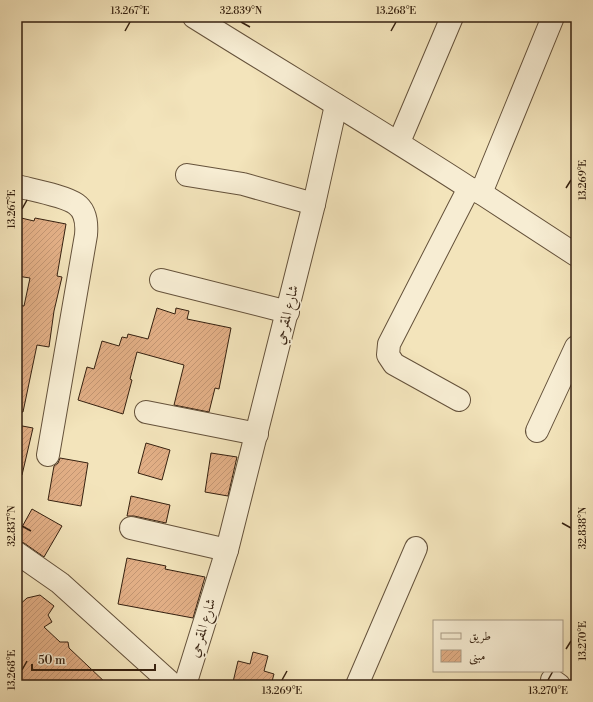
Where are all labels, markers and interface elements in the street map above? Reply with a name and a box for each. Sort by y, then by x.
text: 13.267°E [111,5,150,17]
text: 32.839°N [220,5,263,17]
text: 13.268°E [376,5,416,17]
text: 13.269°E [577,160,589,200]
text: 13.267°E [6,189,18,228]
street label: شارع المقرحي [271,283,305,347]
text: 32.837°N [6,505,18,547]
text: 32.838°N [577,506,589,549]
street label: شارع المقرحي [186,596,222,660]
legend [433,620,563,672]
text: 13.270°E [577,621,589,661]
text: طريق [469,629,491,644]
scale bar [32,646,155,672]
text: مبنى [469,649,485,665]
text: 13.268°E [6,650,18,690]
text: 50 m [38,653,66,668]
text: 13.269°E [262,685,302,697]
text: 13.270°E [528,685,568,697]

